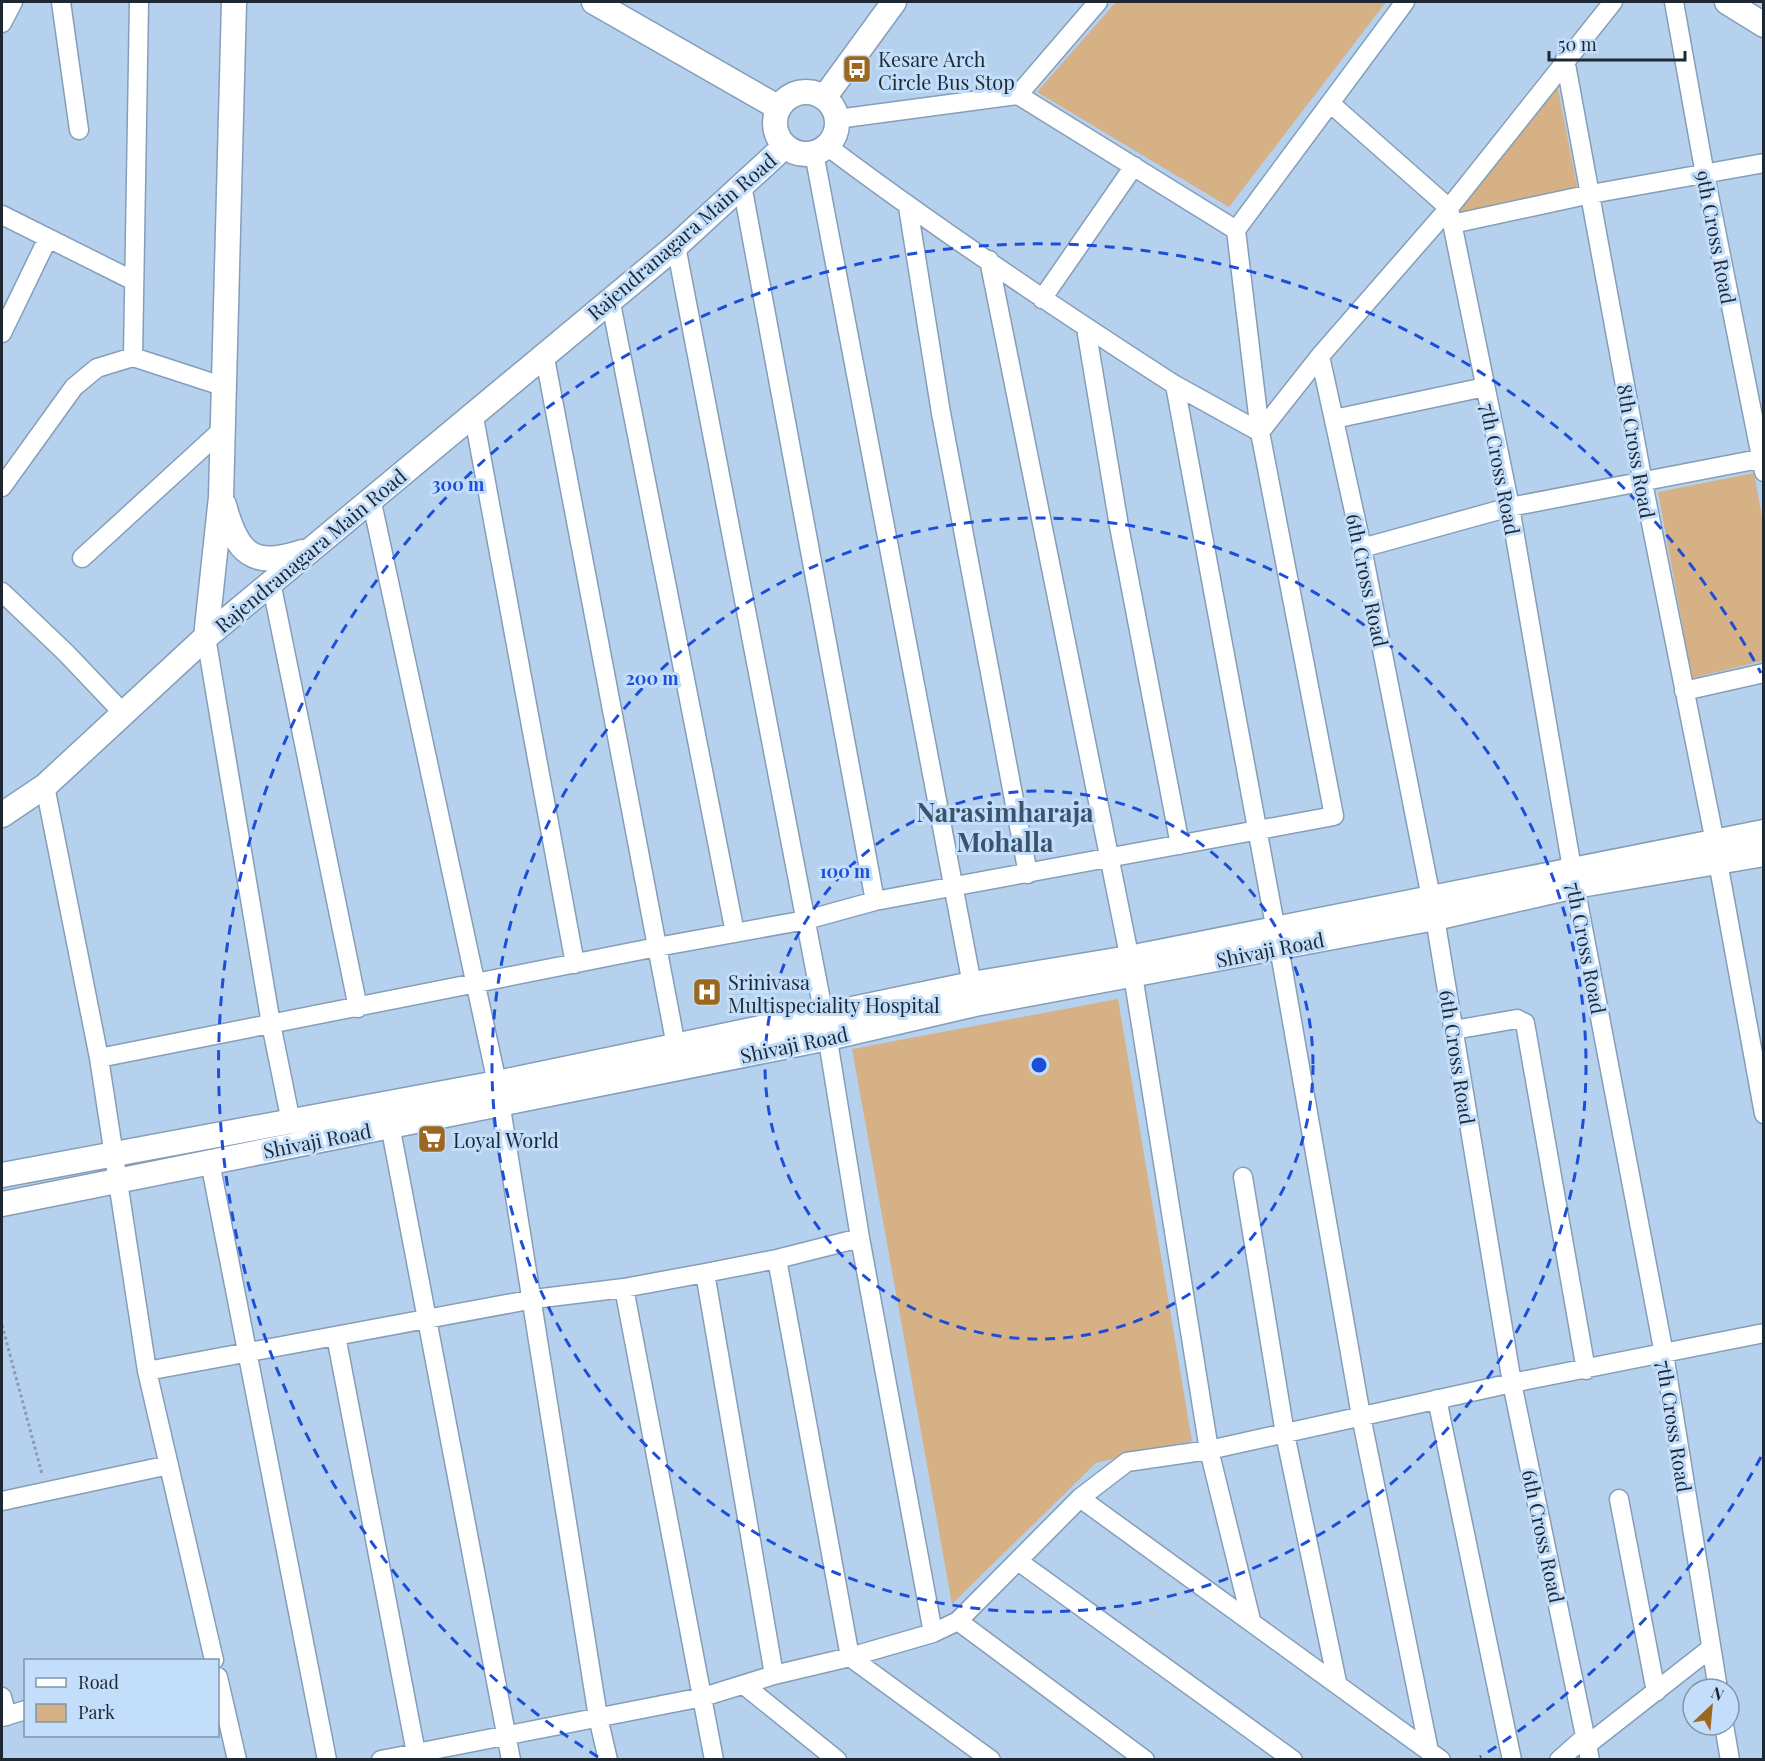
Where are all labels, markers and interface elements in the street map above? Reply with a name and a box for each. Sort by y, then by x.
scale bar [1549,24,1686,62]
text: 50 m [1558,32,1597,56]
place label: Kesare Arch Circle Bus Stop [878,45,1015,95]
bus stop icon: Kesare Arch Circle Bus Stop [841,53,873,85]
street label: Rajendranagara Main Road [581,146,782,326]
street label: 9th Cross Road [1691,168,1743,306]
street label: 8th Cross Road [1612,382,1662,521]
street label: 7th Cross Road [1475,401,1527,537]
street label: Rajendranagara Main Road [209,462,412,638]
text: 300 m [432,472,485,496]
street label: 6th Cross Road [1341,511,1395,650]
text: 200 m [625,666,679,690]
district label: Narasimharaja Mohalla [916,794,1094,859]
text: 100 m [820,859,871,883]
street label: 7th Cross Road [1561,880,1613,1016]
street label: Shivaji Road [1214,925,1327,973]
place label: Srinivasa Multispeciality Hospital [728,968,940,1018]
hospital icon: Srinivasa Multispeciality Hospital [691,976,723,1008]
street label: 6th Cross Road [1434,988,1482,1127]
street label: Shivaji Road [738,1019,851,1069]
centre of rings [1029,1055,1049,1075]
street label: Shivaji Road [261,1116,374,1164]
supermarket icon: Loyal World [416,1123,448,1155]
place label: Loyal World [453,1126,559,1153]
street label: 7th Cross Road [1651,1358,1699,1494]
street label: 6th Cross Road [1517,1467,1571,1606]
legend [24,1659,219,1737]
text: Road [78,1670,119,1694]
north arrow [1681,1677,1741,1737]
text: N [1708,1681,1728,1705]
text: Park [78,1700,115,1724]

